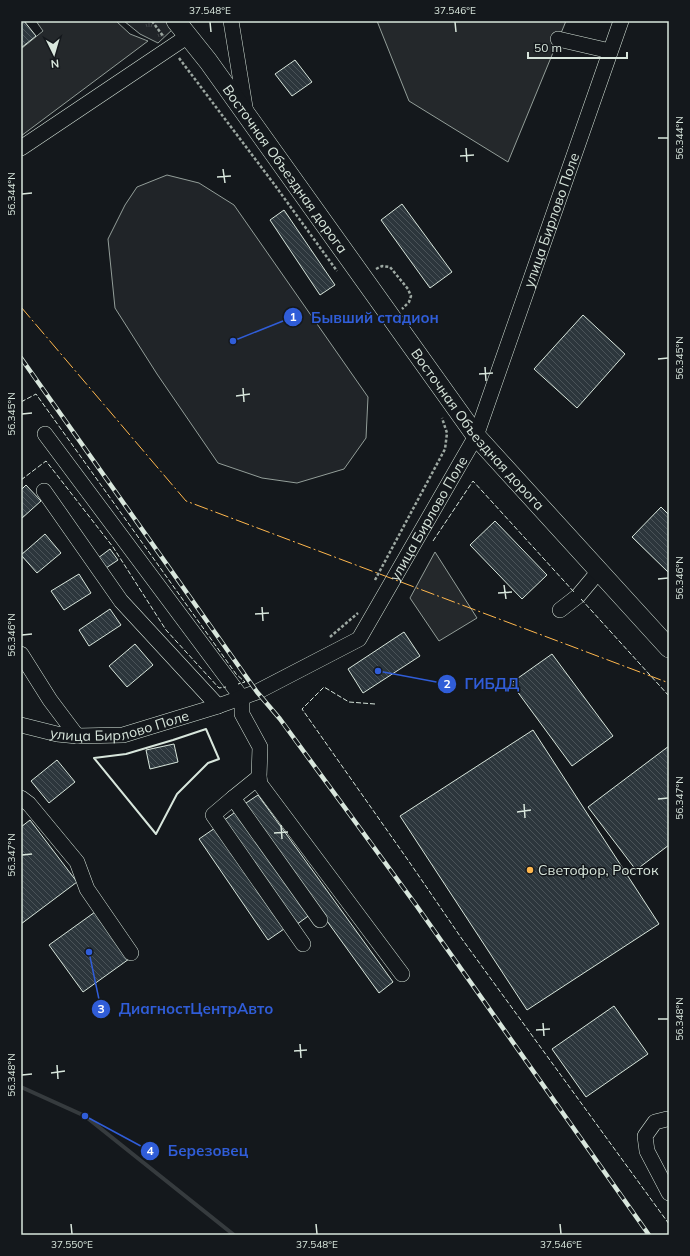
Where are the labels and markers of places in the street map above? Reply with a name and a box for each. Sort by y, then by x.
callout: Бывший стадион [283,304,447,331]
callout: ГИБДД [437,670,528,697]
place label: Светофор, Росток [538,861,659,879]
marker: Светофор, Росток [525,865,535,875]
callout: ДиагностЦентрАвто [91,995,281,1022]
callout: Березовец [140,1137,257,1164]

